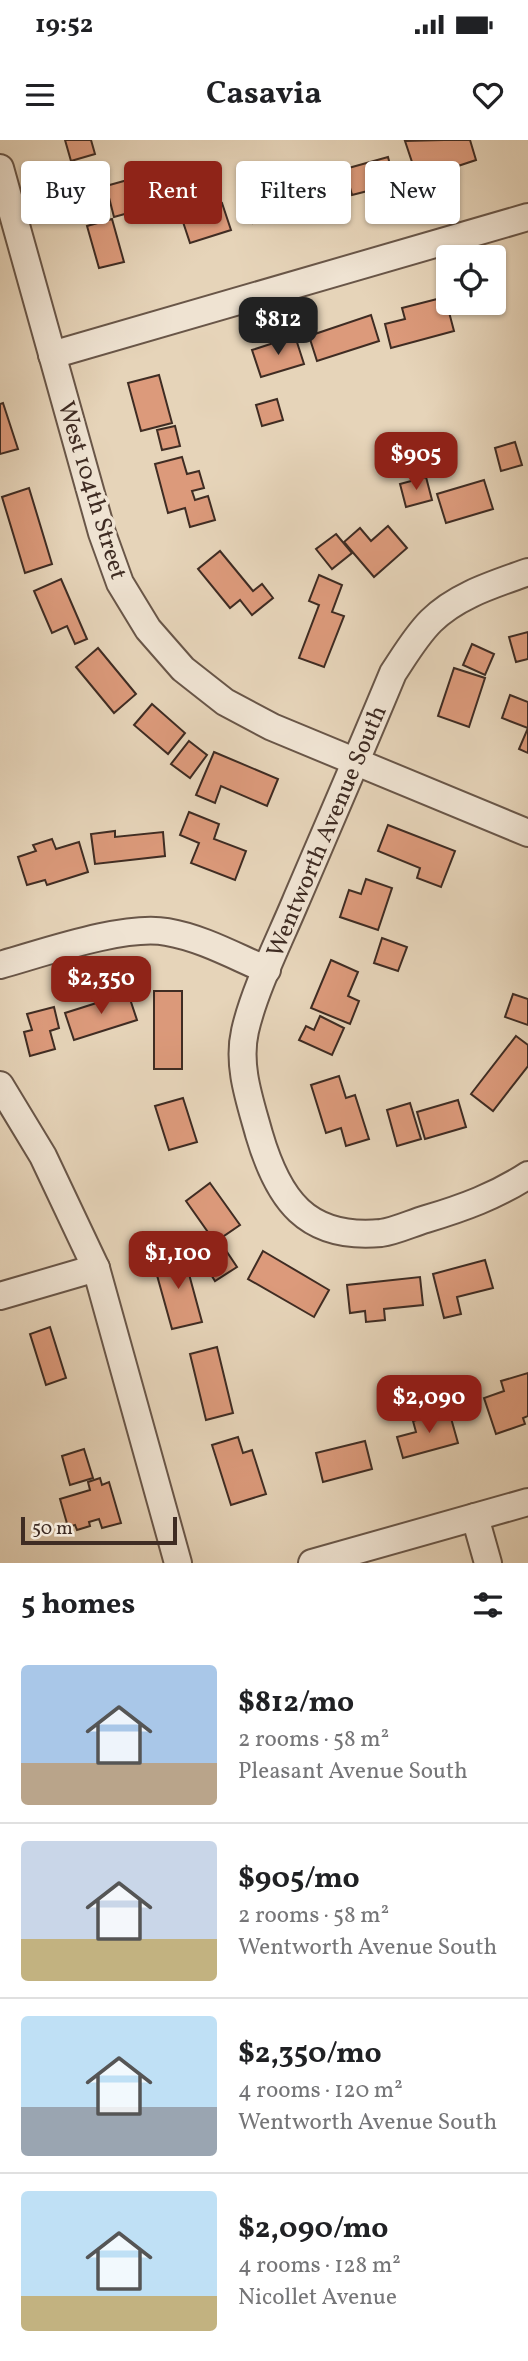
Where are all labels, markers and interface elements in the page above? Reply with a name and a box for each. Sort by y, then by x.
text: 19:52 [35,7,93,43]
text: Casavia [206,73,322,117]
icon: menu [21,76,59,114]
icon: heart [469,76,507,114]
chip: Buy [21,161,110,224]
chip: Rent [124,161,222,224]
chip: Filters [236,161,351,224]
chip: New [365,161,460,224]
map controls [436,245,506,315]
button: locate [436,245,506,315]
pin: $812 [237,298,319,357]
text: $812 [255,304,301,336]
street label: West 104th Street [48,397,134,584]
pin: $905 [375,432,457,492]
text: $905 [391,439,441,471]
street label: Wentworth Avenue South [259,701,396,963]
pin: $2,350 [44,956,158,1016]
text: $2,350 [67,963,135,995]
pin: $1,100 [121,1232,235,1291]
text: $1,100 [145,1238,211,1270]
pin: $2,090 [372,1376,486,1435]
text: $2,090 [393,1382,465,1414]
scale bar [21,1514,177,1546]
text: 50 m [32,1516,73,1542]
text: 5 homes [21,1584,135,1626]
icon: filters [469,1586,507,1624]
text: $812/mo [238,1682,354,1724]
icon: home [77,1693,161,1777]
text: 2 rooms · 58 m² [238,1724,389,1756]
text: Pleasant Avenue South [238,1756,468,1788]
text: $905/mo [238,1858,360,1900]
icon: home [77,1869,161,1953]
text: 2 rooms · 58 m² [238,1900,389,1932]
text: Wentworth Avenue South [238,1932,497,1964]
text: $2,350/mo [238,2033,382,2075]
icon: home [77,2044,161,2128]
text: 4 rooms · 120 m² [238,2075,403,2107]
text: Wentworth Avenue South [238,2107,497,2139]
text: $2,090/mo [238,2208,388,2250]
icon: home [77,2219,161,2303]
text: 4 rooms · 128 m² [238,2250,401,2282]
text: Nicollet Avenue [238,2282,397,2314]

